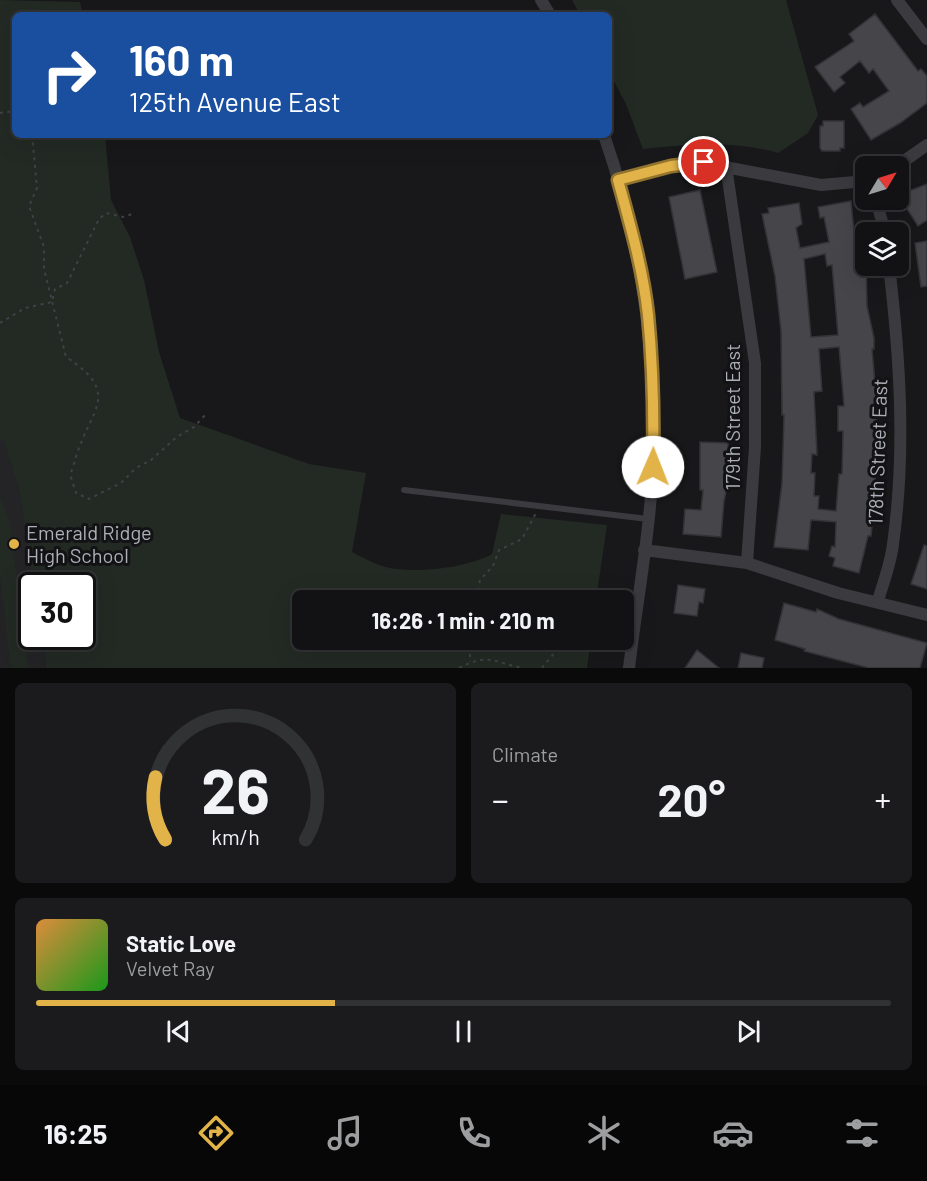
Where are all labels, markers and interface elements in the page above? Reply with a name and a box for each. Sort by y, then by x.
text: 160 m [129,34,234,84]
icon: right [30,36,108,114]
text: 125th Avenue East [129,85,341,117]
pin [678,136,729,187]
icon: arrive [687,145,720,178]
north arrow [855,156,909,210]
map controls [855,156,909,276]
button: layers [855,222,909,276]
street label: 179th Street East [720,344,744,490]
street label: 178th Street East [862,378,892,526]
position arrow [621,435,685,499]
place label: Emerald Ridge High School [26,520,152,567]
marker: Emerald Ridge High School [7,537,21,551]
speed limit sign: 30 [18,572,96,650]
text: 16:26 · 1 min · 210 m [371,607,555,633]
text: Climate [492,742,558,766]
text: 26 [201,752,270,826]
text: 20° [658,772,725,826]
text: − [492,779,509,819]
text: + [875,779,891,819]
text: km/h [211,824,260,849]
text: Static Love [126,930,236,956]
text: Velvet Ray [126,956,215,980]
icon: previous [162,1015,195,1048]
icon: pause [447,1015,480,1048]
icon: next [732,1015,765,1048]
icon: directions [195,1112,237,1154]
icon: music [324,1112,366,1154]
icon: phone [453,1112,495,1154]
icon: climate [583,1112,625,1154]
icon: car [712,1112,754,1154]
icon: filters [841,1112,883,1154]
text: 16:25 [44,1117,107,1149]

